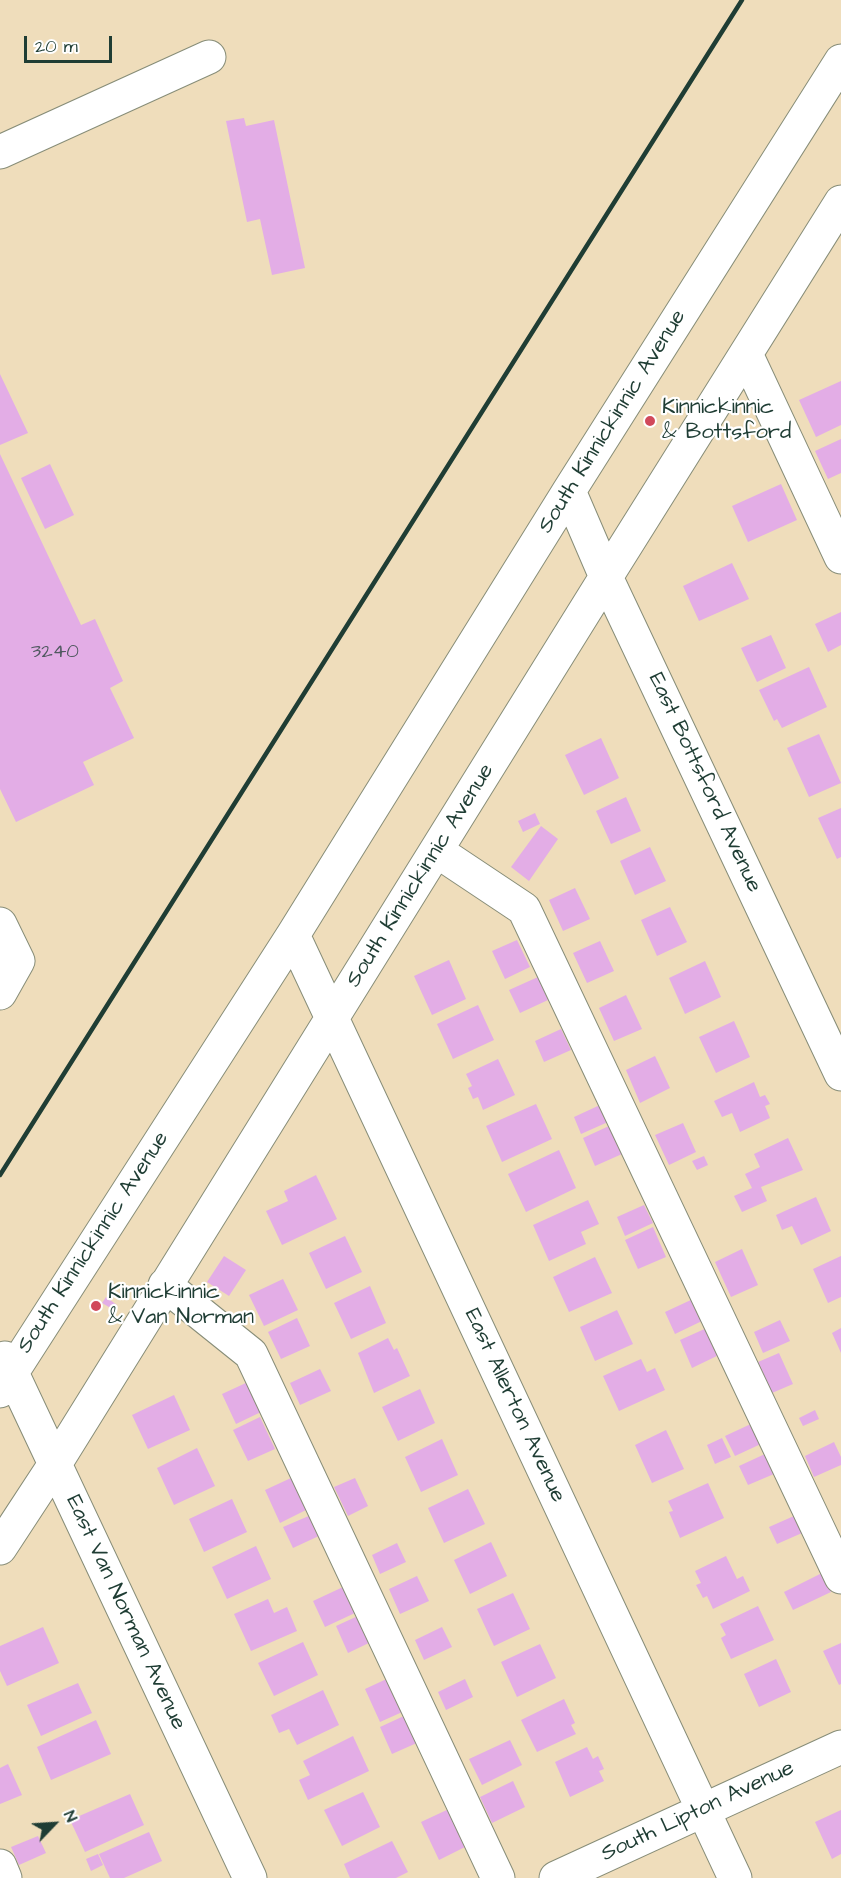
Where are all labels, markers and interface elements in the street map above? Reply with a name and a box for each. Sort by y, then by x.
scale bar [27,24,116,62]
text: 20 m [35,34,78,59]
street label: South Kinnickinnic Avenue [533,305,693,539]
place label: Kinnickinnic & Bottsford [662,395,791,446]
marker: Kinnickinnic & Bottsford [643,414,657,428]
house number: 3240 [31,641,79,665]
street label: East Bottsford Avenue [642,669,766,897]
street label: South Kinnickinnic Avenue [341,759,501,993]
street label: South Kinnickinnic Avenue [13,1127,175,1359]
place label: Kinnickinnic & Van Norman [108,1280,254,1332]
marker: Kinnickinnic & Van Norman [89,1299,103,1313]
street label: East Allerton Avenue [458,1305,570,1507]
street label: East Van Norman Avenue [59,1492,191,1734]
street label: South Lipton Avenue [597,1756,799,1868]
north arrow [24,1794,84,1854]
text: N [58,1807,82,1826]

